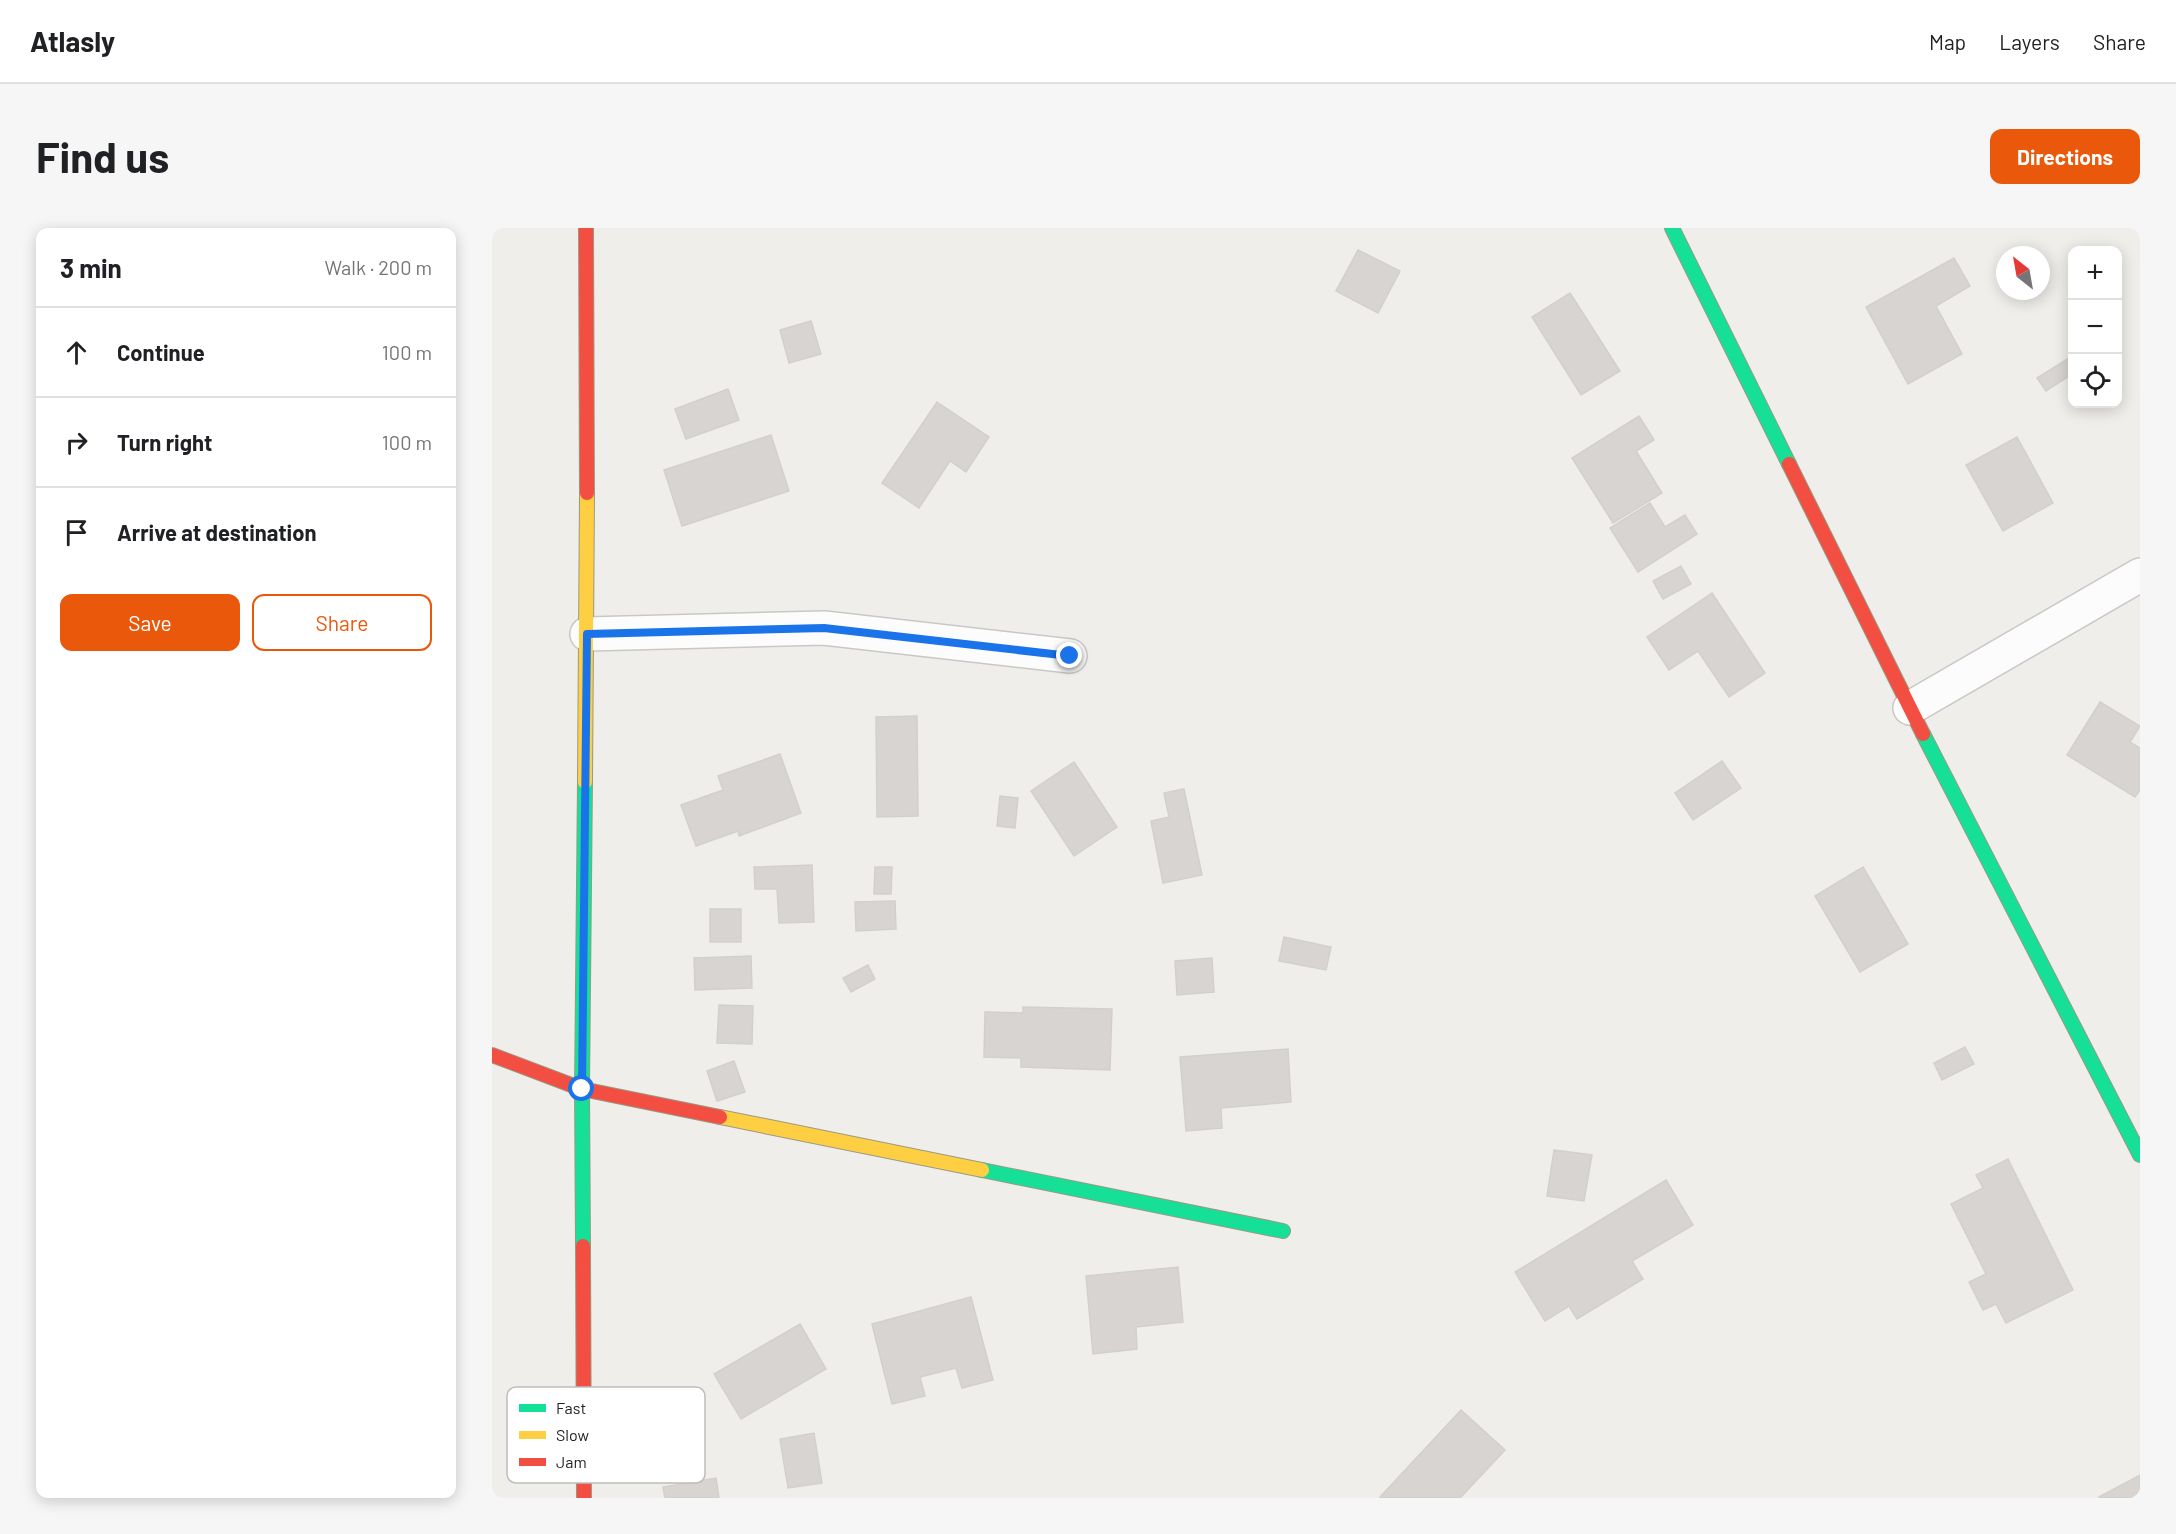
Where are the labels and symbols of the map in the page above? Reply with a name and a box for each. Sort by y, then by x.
north arrow [1996,246,2050,300]
route end [1056,642,1082,668]
route start [568,1075,594,1101]
legend [507,1387,705,1483]
text: Fast [556,1398,586,1417]
text: Slow [556,1425,589,1444]
text: Jam [556,1452,587,1471]

